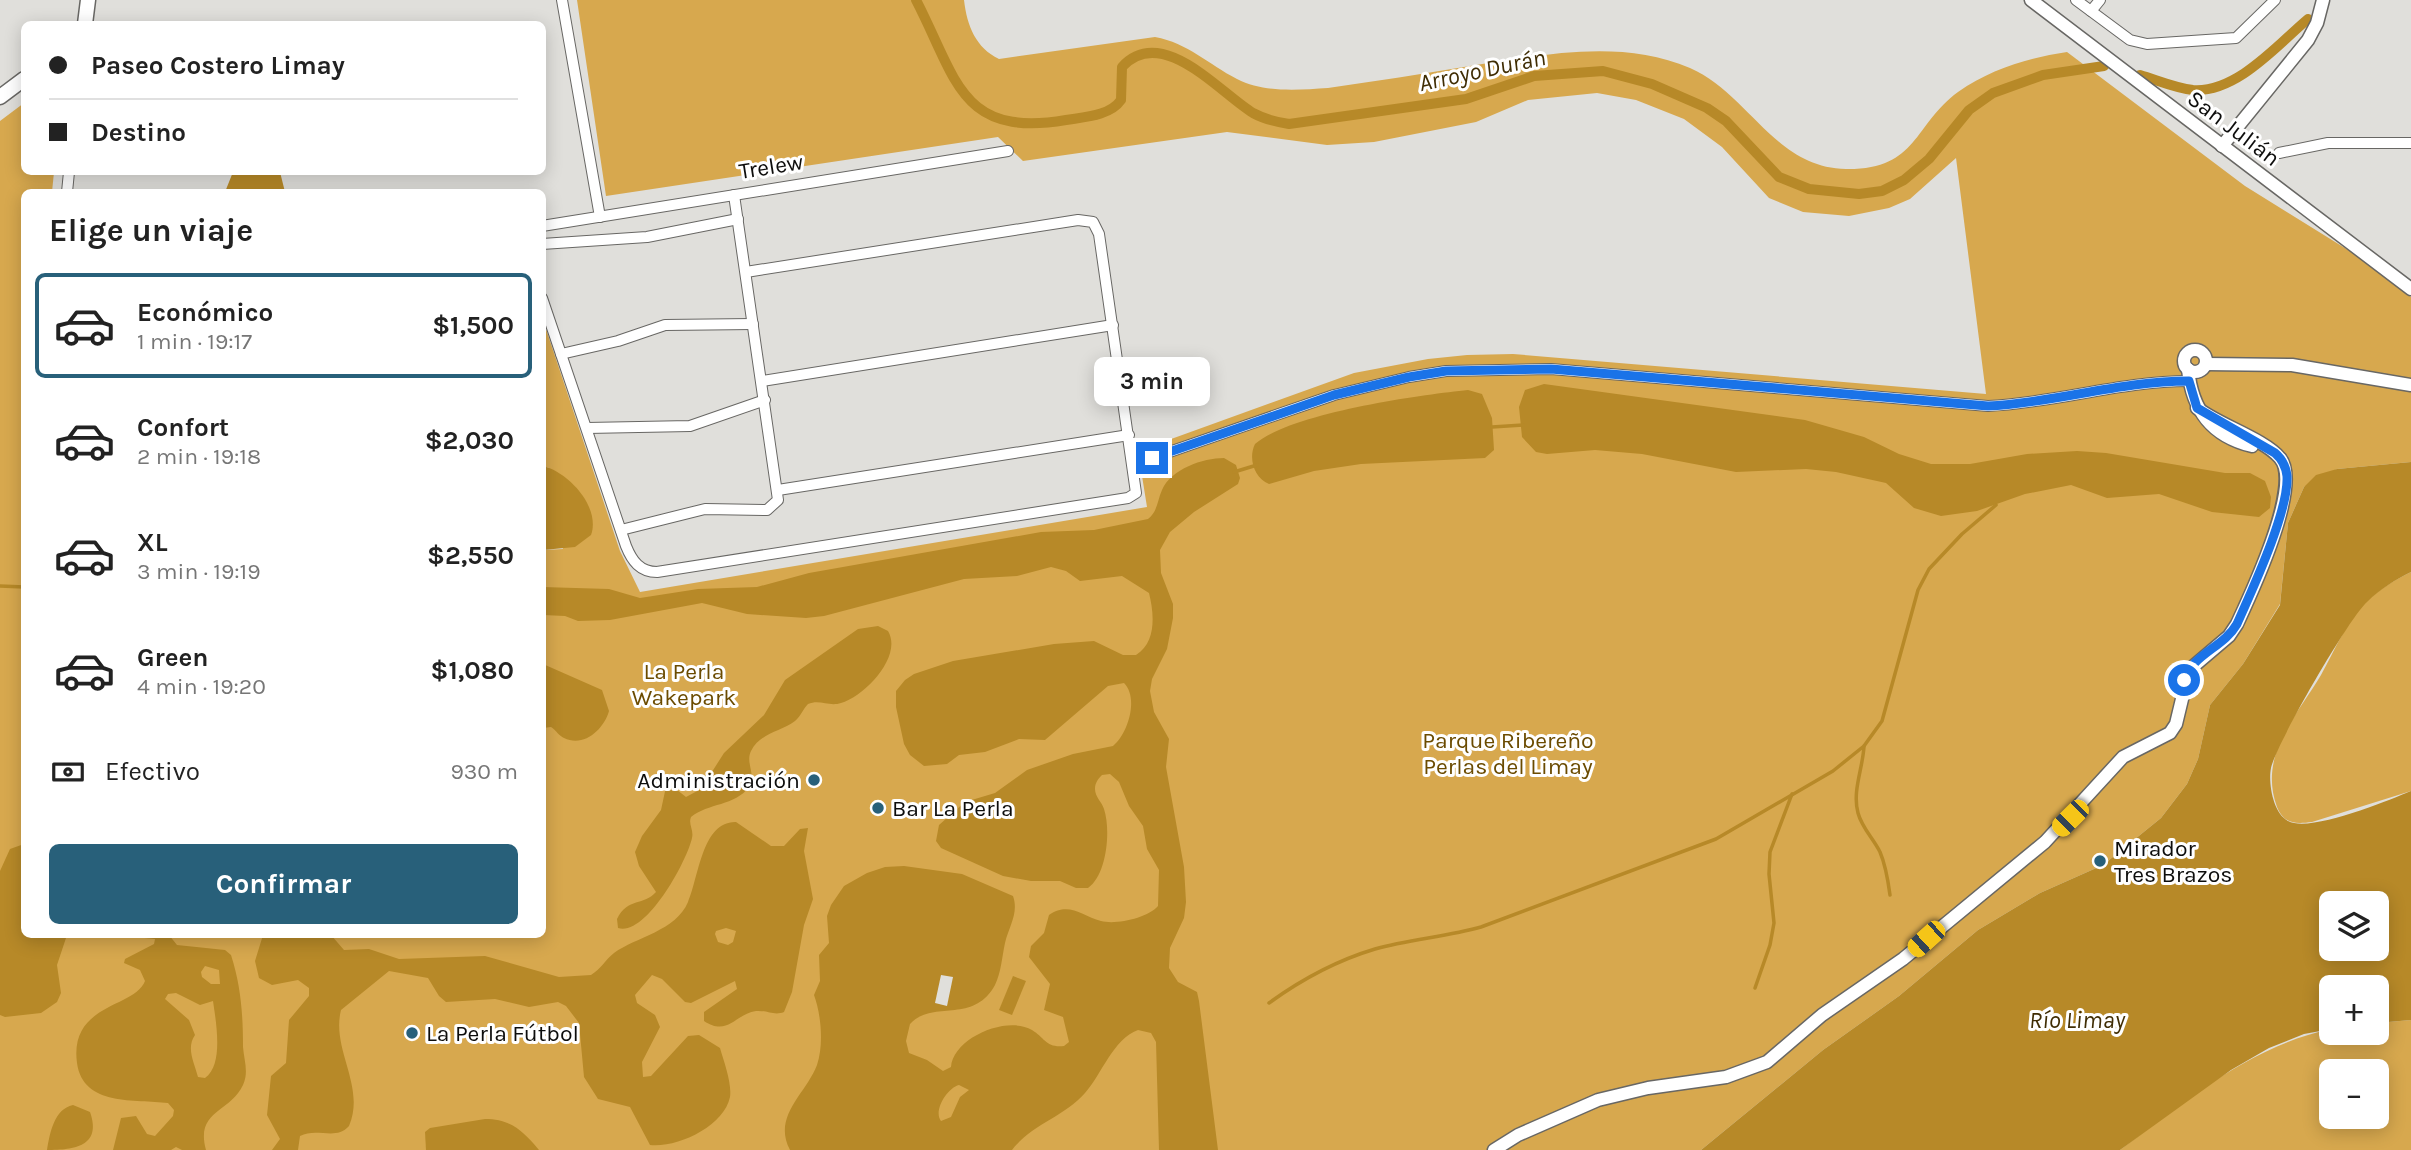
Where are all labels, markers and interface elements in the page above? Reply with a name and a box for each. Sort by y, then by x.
water label: Arroyo Durán [1416,43,1548,97]
text: Paseo Costero Limay [91,50,345,81]
street label: San Julián [2182,85,2285,172]
text: Destino [91,117,186,148]
street label: Trelew [737,148,806,185]
text: Elige un viaje [49,212,253,249]
icon: car [53,294,116,357]
text: Económico [137,297,273,328]
text: $1,500 [432,310,514,341]
text: 1 min · 19:17 [137,328,252,355]
callout: 3 min [1094,356,1210,406]
text: 3 min [1120,368,1184,395]
icon: car [53,409,116,472]
text: Confort [137,412,229,443]
text: $2,030 [425,425,514,456]
route end [1136,442,1168,474]
text: 2 min · 19:18 [137,443,261,470]
icon: car [53,524,116,587]
text: XL [137,527,168,558]
text: $2,550 [427,540,514,571]
text: 3 min · 19:19 [137,558,261,585]
icon: car [53,639,116,702]
text: Green [137,642,209,673]
text: $1,080 [431,655,514,686]
park label: La Perla Wakepark [632,658,736,711]
route start [2168,664,2200,696]
text: 4 min · 19:20 [137,673,266,700]
park label: Parque Ribereño Perlas del Limay [1422,727,1594,780]
icon: cash [49,753,87,791]
text: Efectivo [105,756,200,787]
text: 930 m [450,758,518,785]
place label: Administración [637,767,800,794]
marker: Administración [806,772,822,788]
place label: Bar La Perla [892,795,1014,822]
car [2048,796,2093,840]
marker: Bar La Perla [870,800,886,816]
place label: Mirador Tres Brazos [2114,835,2232,888]
button: Confirmar [49,844,518,924]
marker: Mirador Tres Brazos [2092,853,2108,869]
map controls [2319,891,2389,1129]
button: layers [2319,891,2389,961]
car [1904,917,1949,961]
button: + [2319,975,2389,1045]
water label: Río Limay [2029,1006,2125,1034]
place label: La Perla Fútbol [426,1020,579,1047]
marker: La Perla Fútbol [404,1025,420,1041]
button: − [2319,1059,2389,1129]

